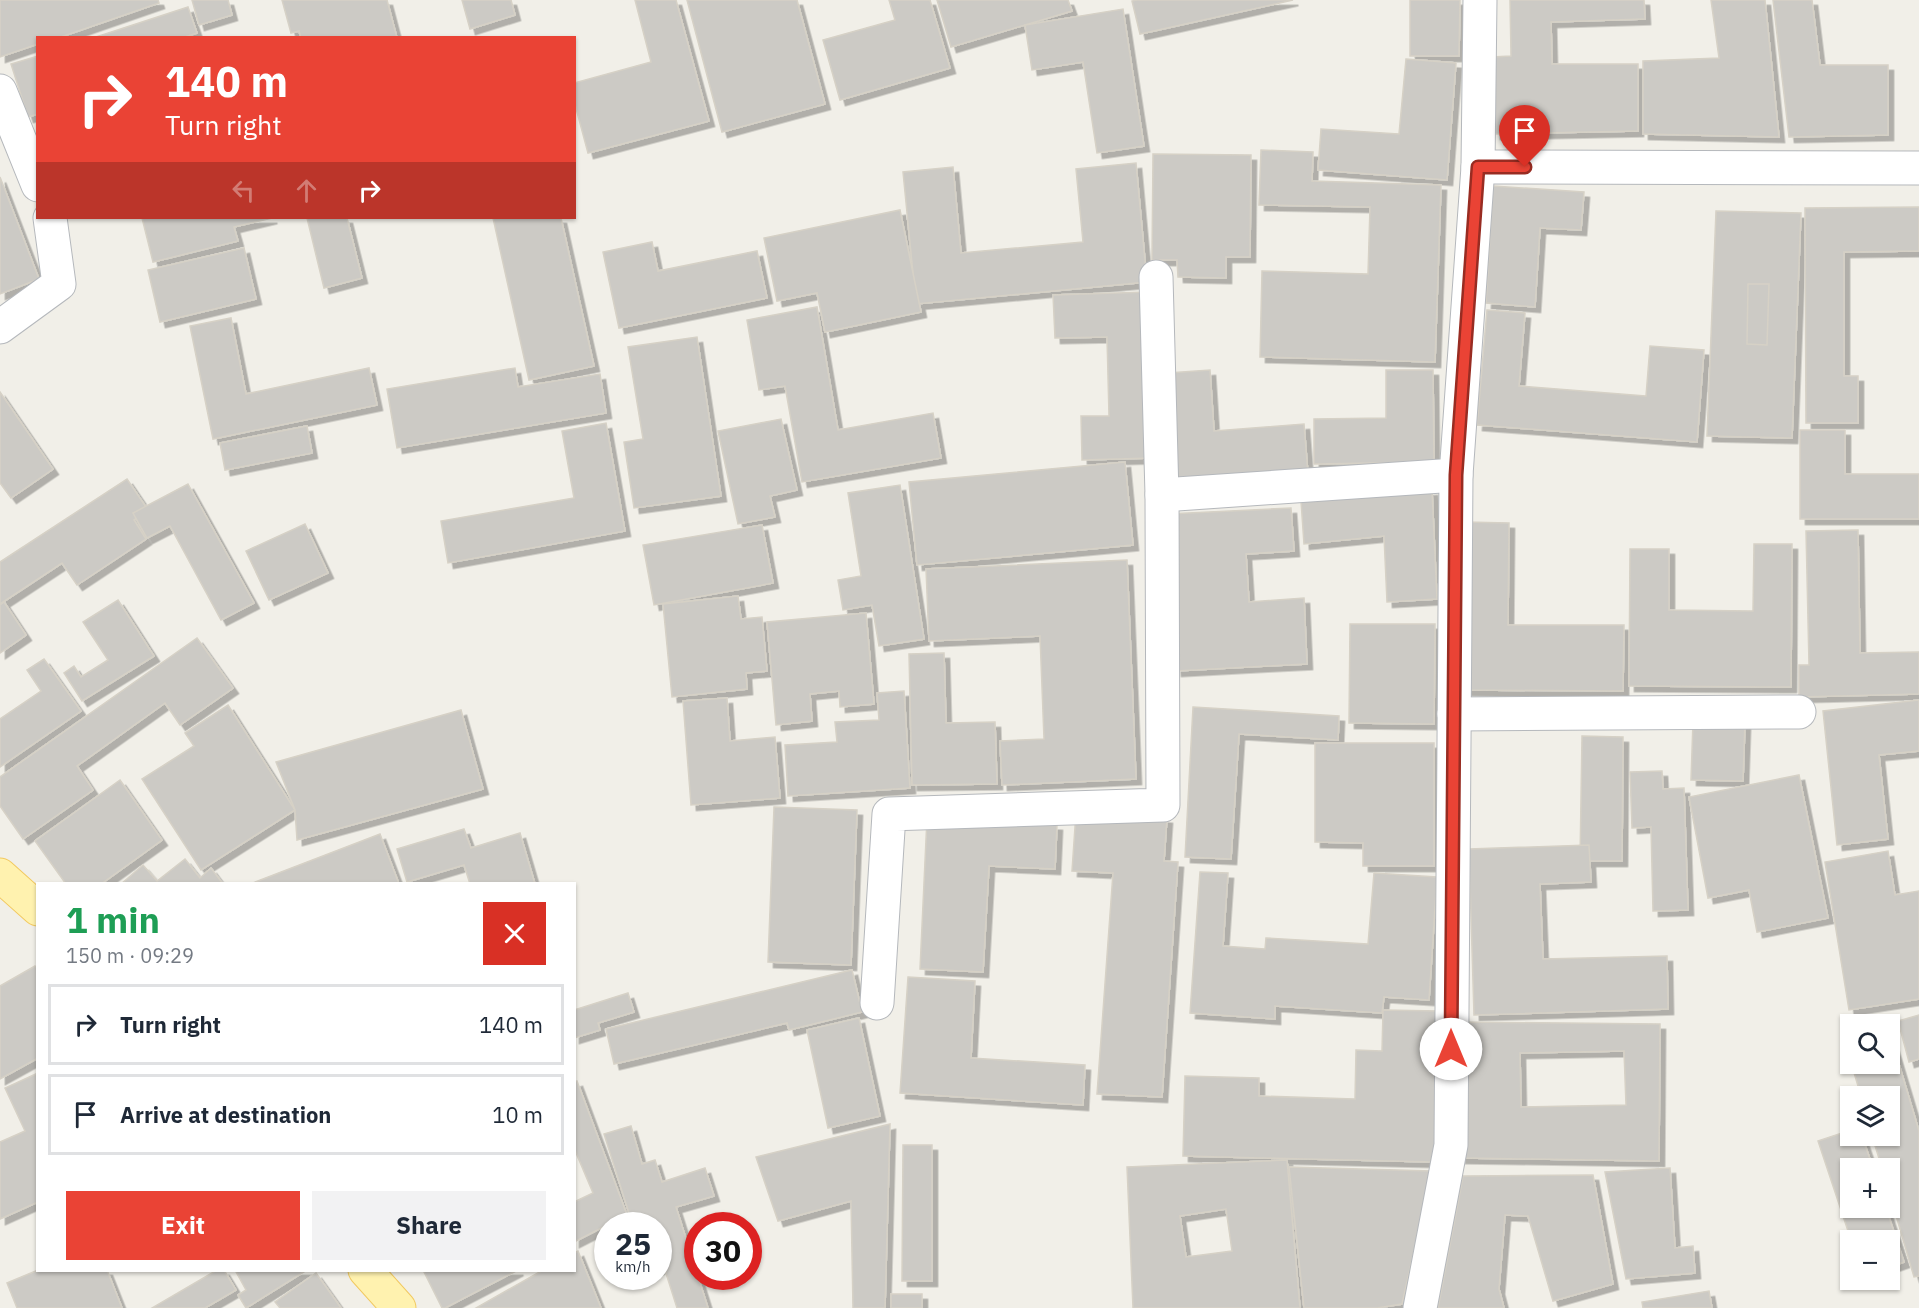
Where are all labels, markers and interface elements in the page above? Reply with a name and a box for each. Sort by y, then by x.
text: 140 m [165,54,288,109]
icon: right [66,60,144,138]
pin [1499,105,1550,167]
text: Turn right [165,107,282,142]
icon: arrive [1508,114,1541,147]
icon: left [227,174,260,207]
icon: ahead [290,174,323,207]
icon: right [353,174,386,207]
text: 1 min [66,896,160,943]
button: close [483,902,546,965]
text: 150 m · 09:29 [66,942,194,969]
icon: right [69,1008,102,1041]
text: Turn right [120,1010,221,1039]
text: 140 m [479,1010,543,1039]
map controls [1840,1014,1900,1290]
button: search [1840,1014,1900,1074]
position arrow [1419,1017,1483,1081]
button: layers [1840,1086,1900,1146]
icon: arrive [69,1098,102,1131]
text: Arrive at destination [120,1100,331,1129]
text: 10 m [492,1100,543,1129]
button: + [1840,1158,1900,1218]
button: Exit [66,1191,300,1260]
button: Share [312,1191,546,1260]
speed limit sign: 30 [684,1212,762,1290]
text: 25 [615,1224,651,1263]
button: − [1840,1230,1900,1290]
text: km/h [615,1257,651,1276]

